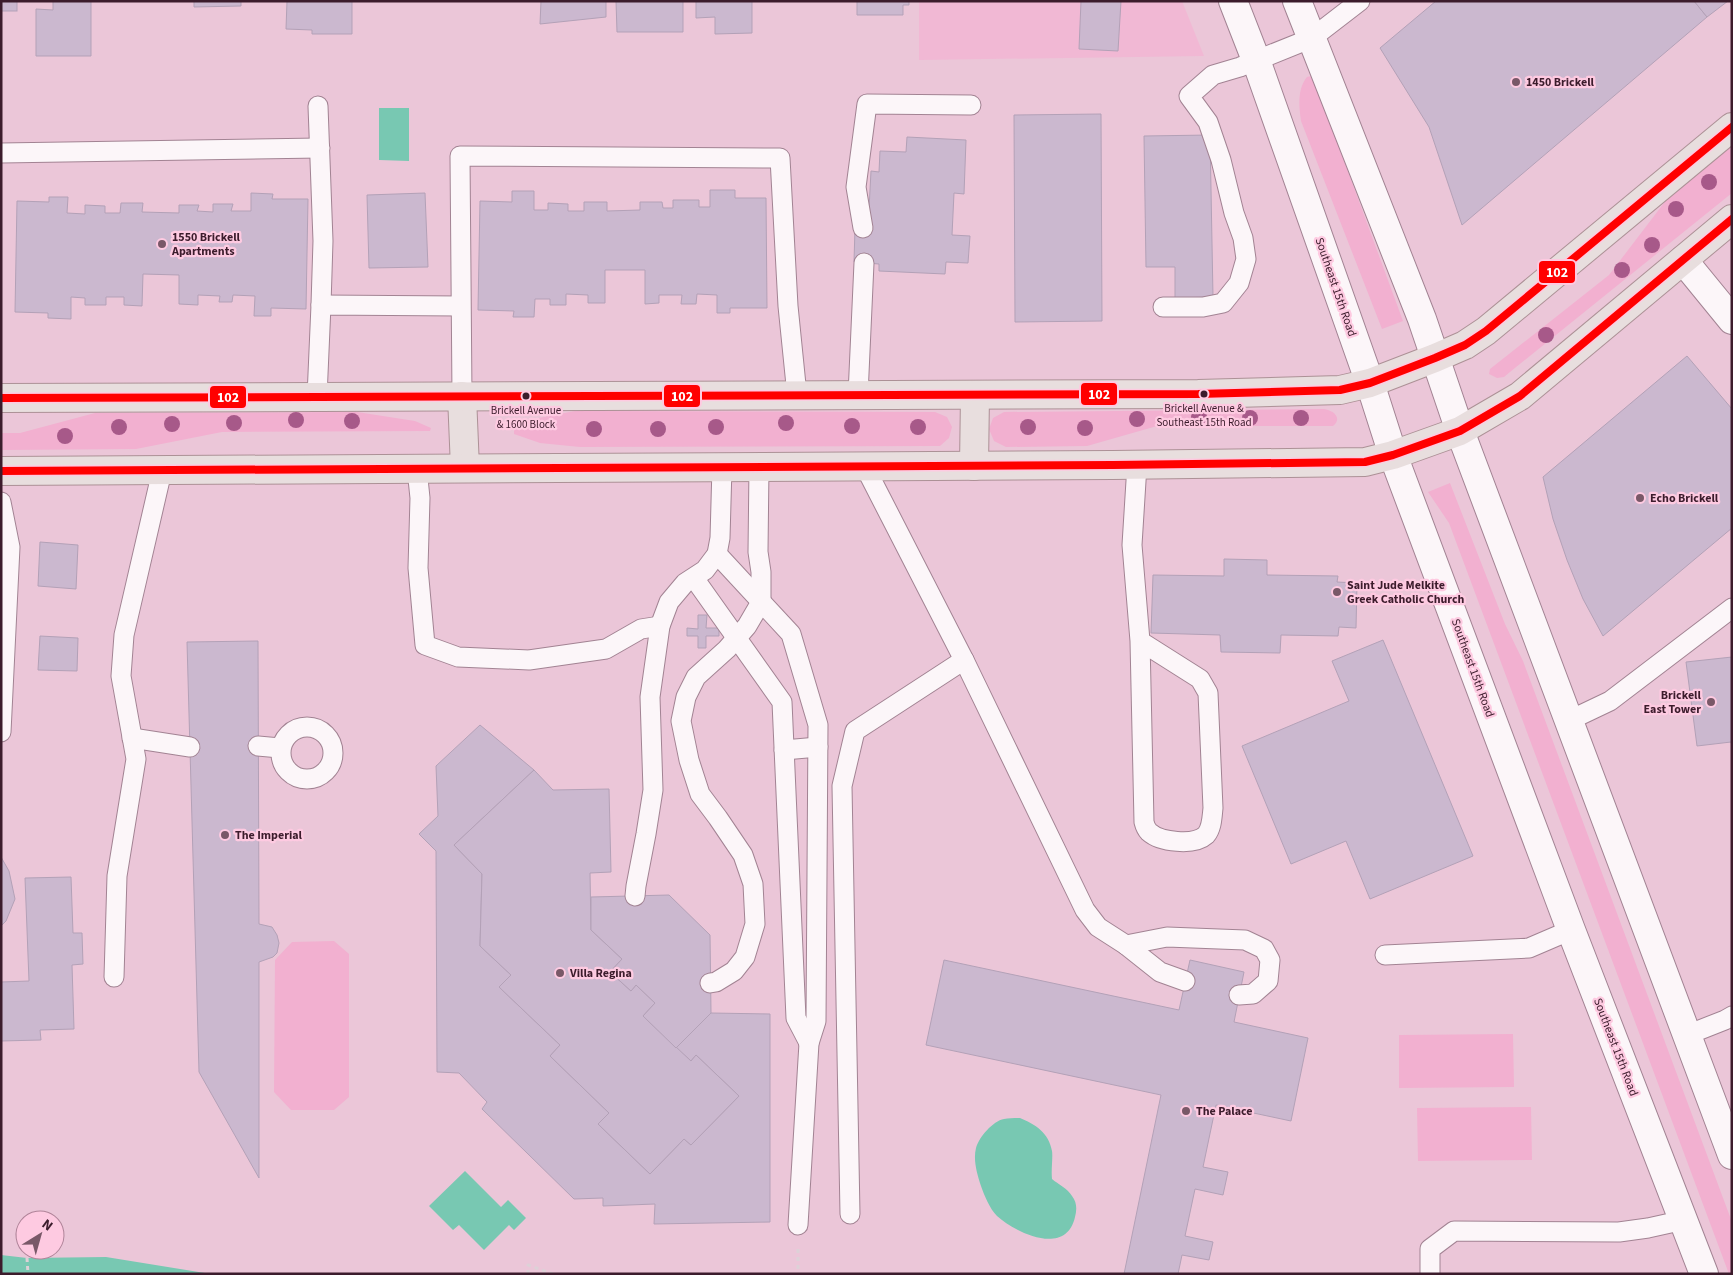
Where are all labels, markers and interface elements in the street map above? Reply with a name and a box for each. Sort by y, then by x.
place label: 1450 Brickell [1526,74,1595,91]
marker: 1450 Brickell [1510,76,1522,88]
place label: 1550 Brickell Apartments [171,229,241,260]
street label: Southeast 15th Road [1311,235,1360,339]
marker: 1550 Brickell Apartments [156,238,168,250]
line badge: 102 [1538,260,1576,284]
text: 102 [1546,263,1568,283]
line badge: 102 [1080,382,1118,406]
line badge: 102 [663,384,701,408]
line badge: 102 [209,385,247,409]
text: 102 [1088,385,1110,405]
text: 102 [671,387,693,407]
text: 102 [217,388,239,408]
marker: Brickell Avenue & Southeast 15th Road [1199,389,1209,399]
marker: Brickell Avenue & 1600 Block [521,391,531,401]
place label: Brickell Avenue & Southeast 15th Road [1156,401,1252,430]
place label: Brickell Avenue & 1600 Block [491,403,562,432]
place label: Echo Brickell [1650,490,1719,507]
marker: Echo Brickell [1634,492,1646,504]
place label: Saint Jude Melkite Greek Catholic Church [1347,577,1465,608]
marker: Saint Jude Melkite Greek Catholic Church [1331,586,1343,598]
street label: Southeast 15th Road [1447,617,1498,720]
place label: Brickell East Tower [1644,687,1702,718]
marker: Brickell East Tower [1705,696,1717,708]
place label: The Imperial [235,827,303,844]
marker: The Imperial [219,829,231,841]
place label: Villa Regina [569,965,632,982]
marker: Villa Regina [554,967,566,979]
street label: Southeast 15th Road [1589,996,1642,1099]
place label: The Palace [1196,1103,1252,1120]
marker: The Palace [1180,1105,1192,1117]
north arrow [15,1210,65,1260]
text: N [37,1215,57,1236]

